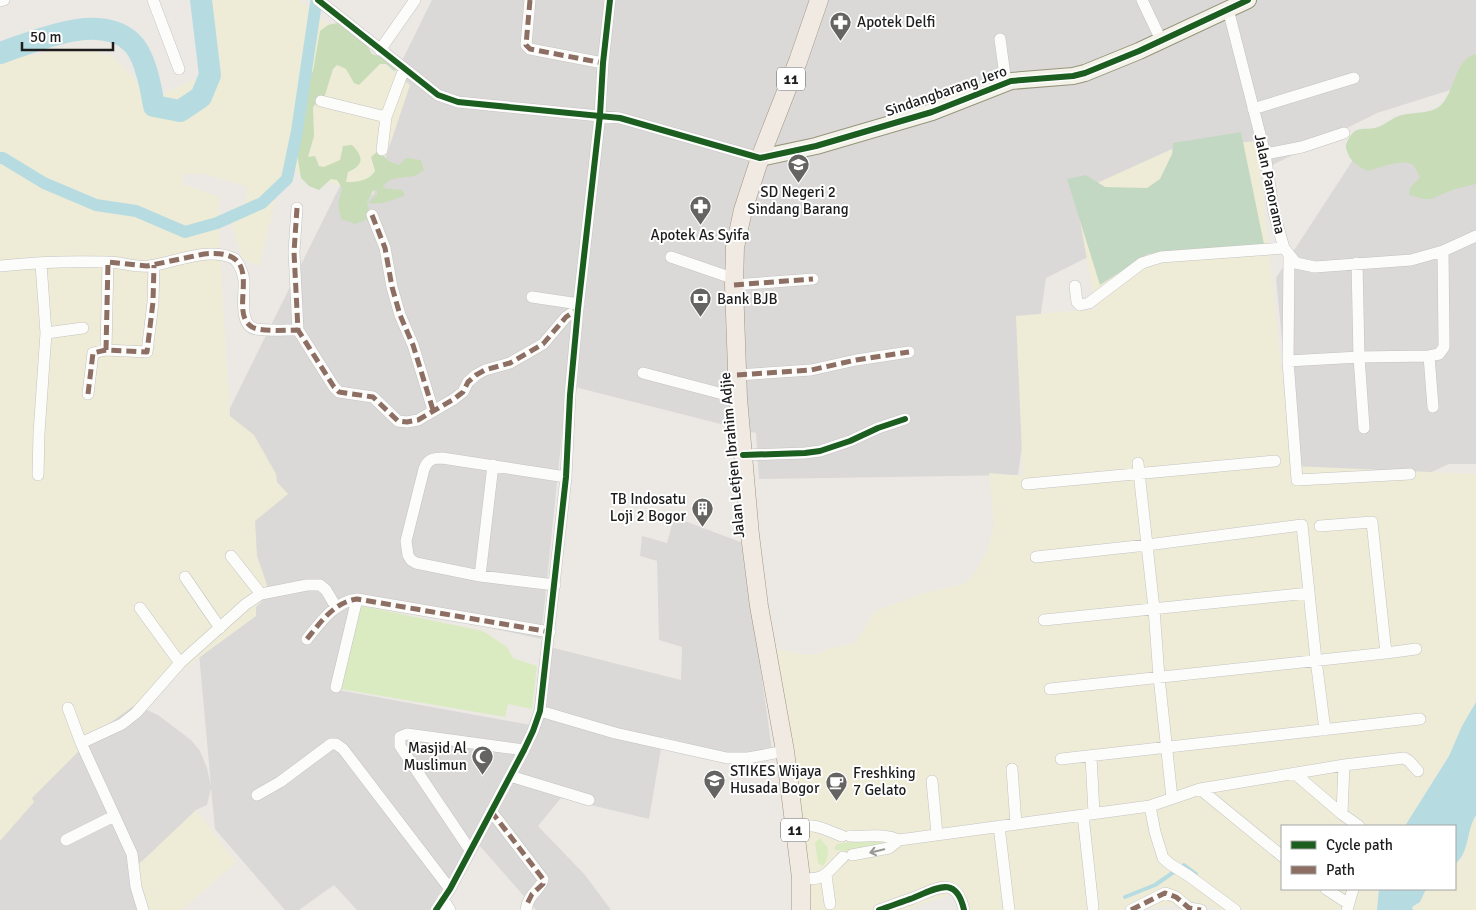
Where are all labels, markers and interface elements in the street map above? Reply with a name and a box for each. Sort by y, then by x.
pharmacy icon: Apotek Delfi [829,10,853,41]
place label: Apotek Delfi [857,13,935,31]
scale bar [22,20,114,52]
text: 50 m [30,28,61,46]
street label: Sindangbarang Jero [883,62,1009,120]
road number: 11 [777,68,805,90]
street label: Jalan Panorama [1251,132,1289,236]
school or university icon: SD Negeri 2 Sindang Barang [786,152,810,183]
place label: SD Negeri 2 Sindang Barang [747,183,849,218]
pharmacy icon: Apotek As Syifa [688,194,712,225]
place label: Apotek As Syifa [650,226,750,244]
bank icon: Bank BJB [689,287,713,318]
place label: Bank BJB [717,290,778,308]
street label: Jalan Letjen Ibrahim Adjie [716,371,748,539]
place label: TB Indosatu Loji 2 Bogor [610,490,686,525]
building icon: TB Indosatu Loji 2 Bogor [690,496,714,527]
place label: Masjid Al Muslimun [403,739,467,774]
mosque icon: Masjid Al Muslimun [471,745,495,776]
place label: STIKES Wijaya Husada Bogor [730,762,822,797]
place label: Freshking 7 Gelato [853,764,916,799]
school or university icon: STIKES Wijaya Husada Bogor [702,768,726,799]
cafe icon: Freshking 7 Gelato [825,770,849,801]
road number: 11 [781,818,809,842]
legend [1281,825,1456,890]
text: Cycle path [1326,836,1393,854]
one-way arrow [870,847,886,856]
text: Path [1326,861,1355,879]

